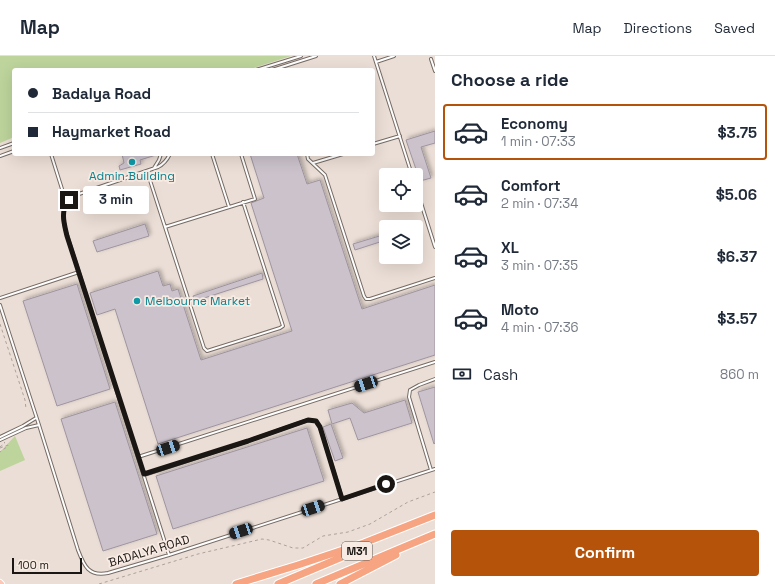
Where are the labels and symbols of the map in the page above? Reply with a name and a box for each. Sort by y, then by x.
marker: Admin Building [127,157,137,167]
place label: Admin Building [89,168,175,184]
callout: 3 min [83,186,149,214]
route end [60,191,78,209]
place label: Melbourne Market [145,293,250,309]
marker: Melbourne Market [132,296,142,306]
car [353,375,379,393]
car [155,439,181,457]
route start [377,475,395,493]
car [300,499,326,517]
car [228,522,254,540]
street label: BADALYA ROAD [107,531,191,571]
road number: M31 [342,542,372,560]
scale bar [12,556,82,575]

